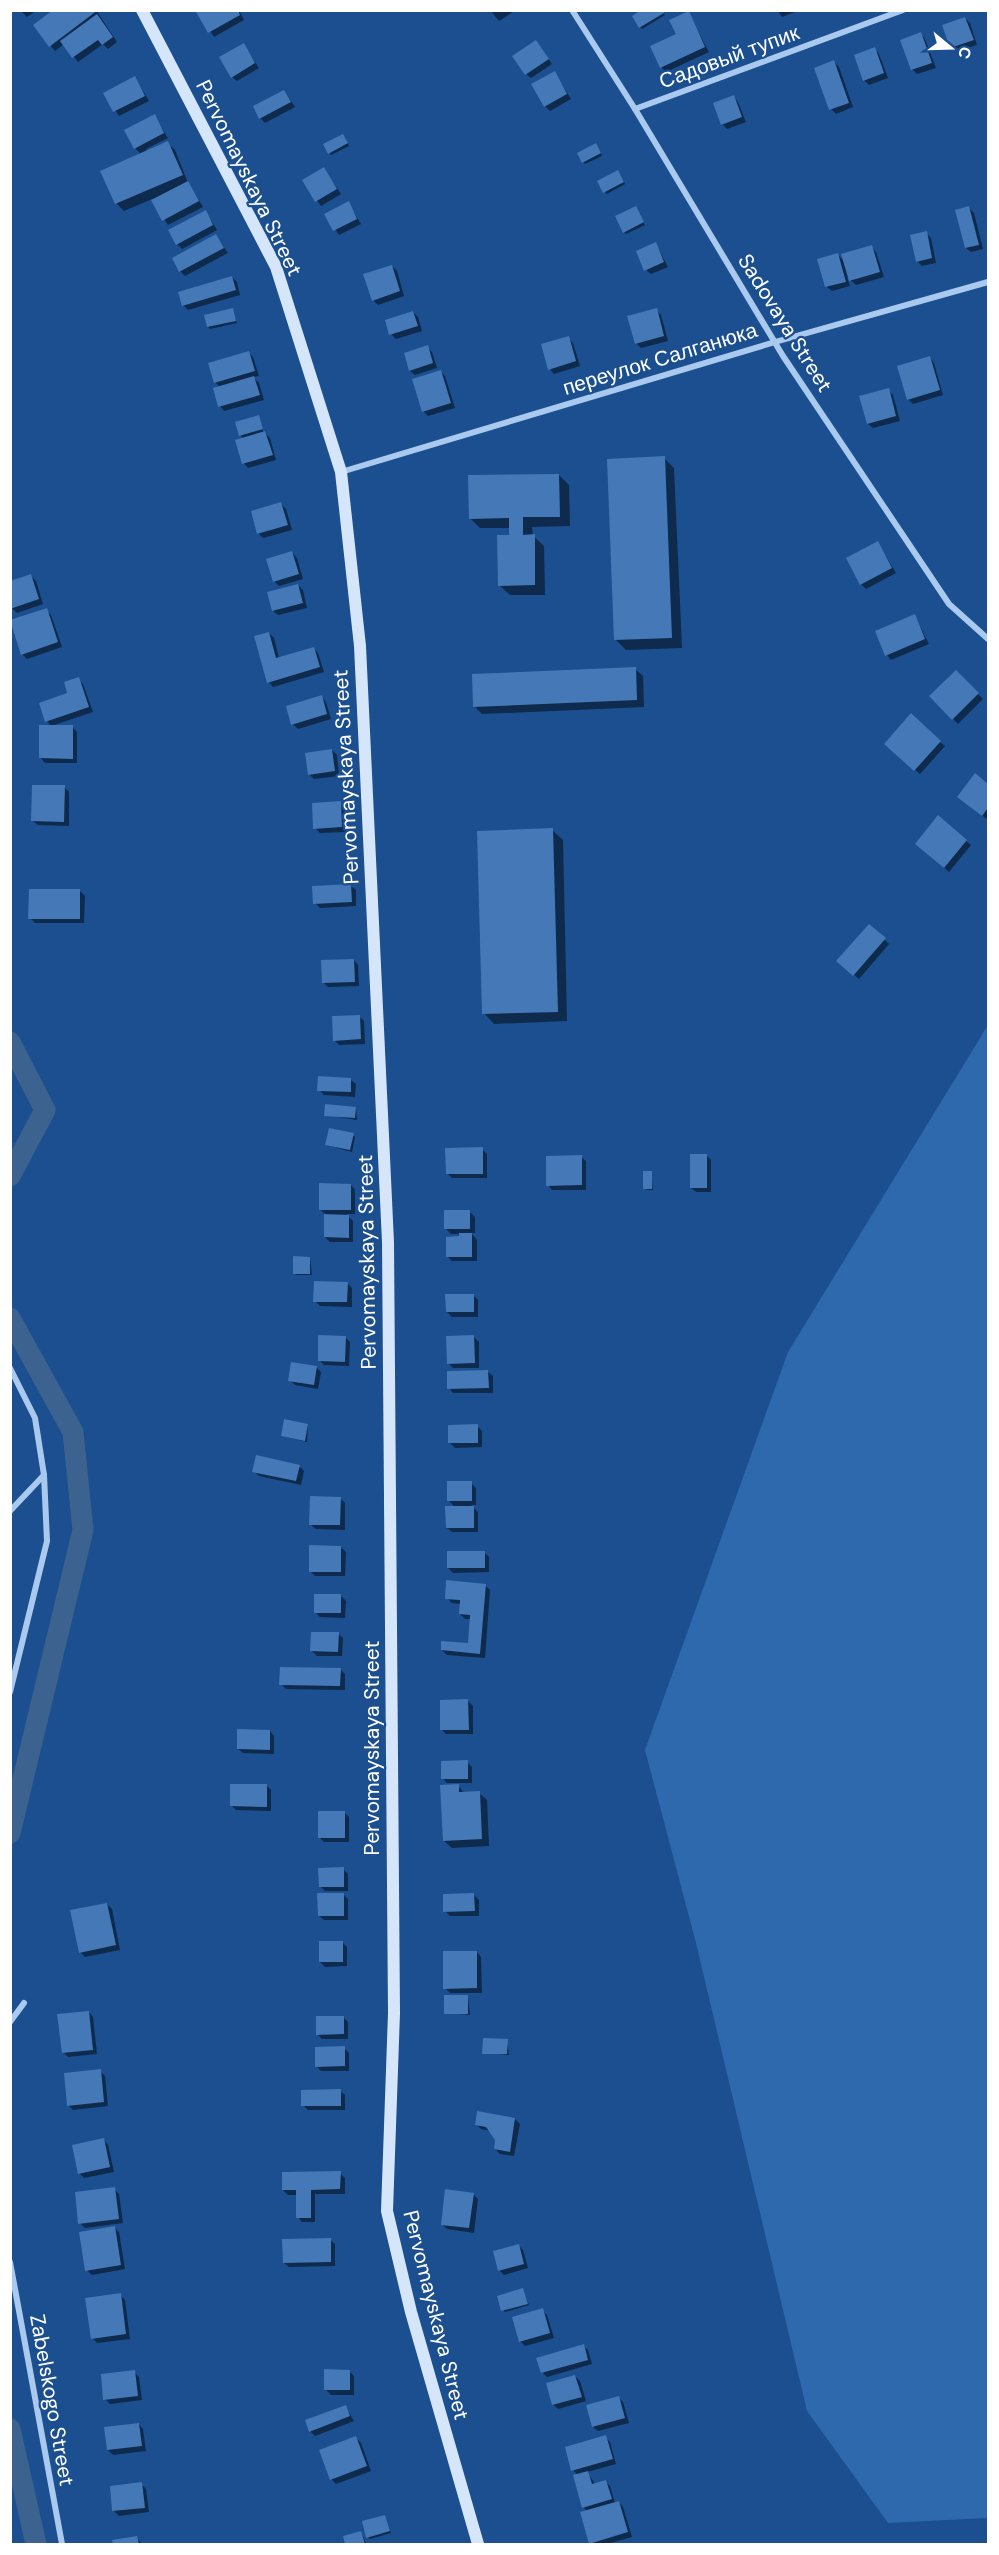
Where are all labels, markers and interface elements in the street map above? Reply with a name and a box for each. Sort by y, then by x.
street label: Садовый тупик [655,18,804,95]
north arrow [921,18,981,78]
text: С [953,44,977,62]
street label: Pervomayskaya Street [189,75,309,281]
street label: Sadovaya Street [731,249,839,397]
street label: переулок Салганюка [559,316,761,402]
street label: Pervomayskaya Street [326,669,366,885]
street label: Pervomayskaya Street [351,1154,383,1370]
street label: Pervomayskaya Street [358,1641,386,1855]
street label: Pervomayskaya Street [396,2207,476,2423]
street label: Zabelskogo Street [23,2312,81,2488]

